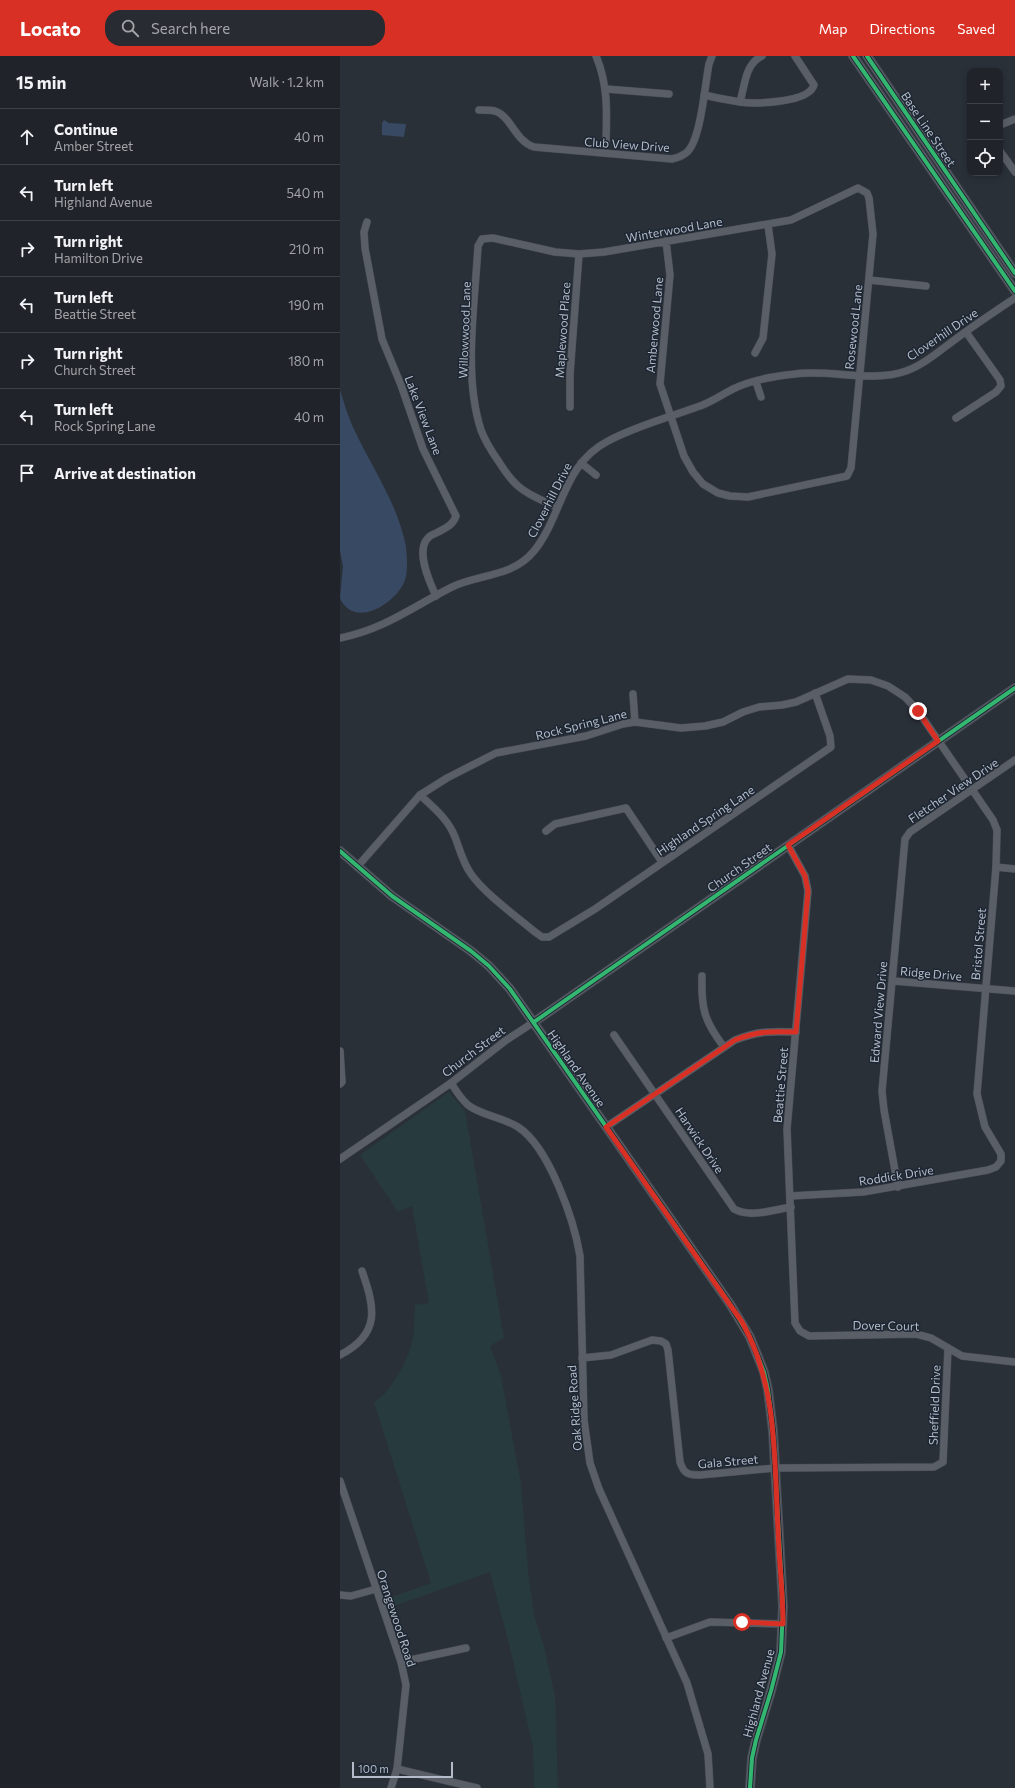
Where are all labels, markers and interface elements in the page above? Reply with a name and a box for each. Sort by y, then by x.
search box [105,10,385,46]
text: Locato [20,17,81,40]
icon: search [119,17,141,39]
text: Search here [151,19,230,37]
text: Map [819,20,848,37]
text: Directions [870,20,935,37]
text: Saved [957,20,995,37]
map controls [967,68,1003,176]
button: + [967,68,1003,104]
text: 15 min [16,72,66,93]
text: Walk · 1.2 km [250,74,324,90]
street label: Base Line Street [899,89,959,169]
button: − [967,104,1003,140]
text: Continue [54,120,118,138]
icon: ahead [16,126,38,148]
text: 40 m [294,129,324,145]
street label: Club View Drive [584,134,670,154]
text: Amber Street [54,138,133,154]
button: locate [967,140,1003,176]
text: Turn left [54,176,113,194]
icon: left [16,182,38,204]
text: 540 m [286,185,324,201]
text: Highland Avenue [54,194,152,210]
street label: Winterwood Lane [625,214,723,244]
text: Turn right [54,232,123,250]
icon: right [16,238,38,260]
text: 210 m [289,241,324,257]
text: Hamilton Drive [54,250,143,266]
street label: Amberwood Lane [643,276,665,374]
street label: Willowwood Lane [455,281,473,379]
street label: Maplewood Place [552,282,572,378]
street label: Rosewood Lane [842,284,864,370]
text: Turn left [54,288,113,306]
icon: left [16,294,38,316]
text: 190 m [288,297,324,313]
street label: Cloverhill Drive [904,305,980,363]
text: Beattie Street [54,306,136,322]
text: Turn right [54,344,123,362]
icon: right [16,350,38,372]
text: 180 m [288,353,324,369]
text: Church Street [54,362,136,378]
street label: Lake View Lane [402,373,446,457]
text: Turn left [54,400,113,418]
icon: left [16,406,38,428]
text: 40 m [294,409,324,425]
text: Rock Spring Lane [54,418,155,434]
street label: Cloverhill Drive [524,460,574,540]
icon: arrive [16,462,38,484]
text: Arrive at destination [54,464,196,482]
route end [909,702,927,720]
street label: Rock Spring Lane [534,706,628,742]
street label: Fletcher View Drive [905,755,1001,825]
street label: Highland Spring Lane [653,782,757,858]
street label: Church Street [704,840,774,894]
street label: Bristol Street [968,907,988,981]
street label: Edward View Drive [867,961,889,1063]
street label: Ridge Drive [899,963,963,983]
street label: Church Street [439,1023,507,1079]
street label: Highland Avenue [545,1027,609,1109]
street label: Beattie Street [770,1047,790,1123]
street label: Harwick Drive [673,1104,727,1176]
street label: Roddick Drive [858,1162,934,1188]
street label: Dover Court [852,1317,920,1333]
street label: Oak Ridge Road [564,1365,584,1451]
street label: Sheffield Drive [926,1365,942,1445]
street label: Gala Street [697,1451,759,1471]
street label: Orangewood Road [375,1568,419,1668]
route start [733,1613,751,1631]
street label: Highland Avenue [739,1647,777,1739]
scale bar [352,1760,453,1779]
text: 100 m [358,1762,389,1775]

